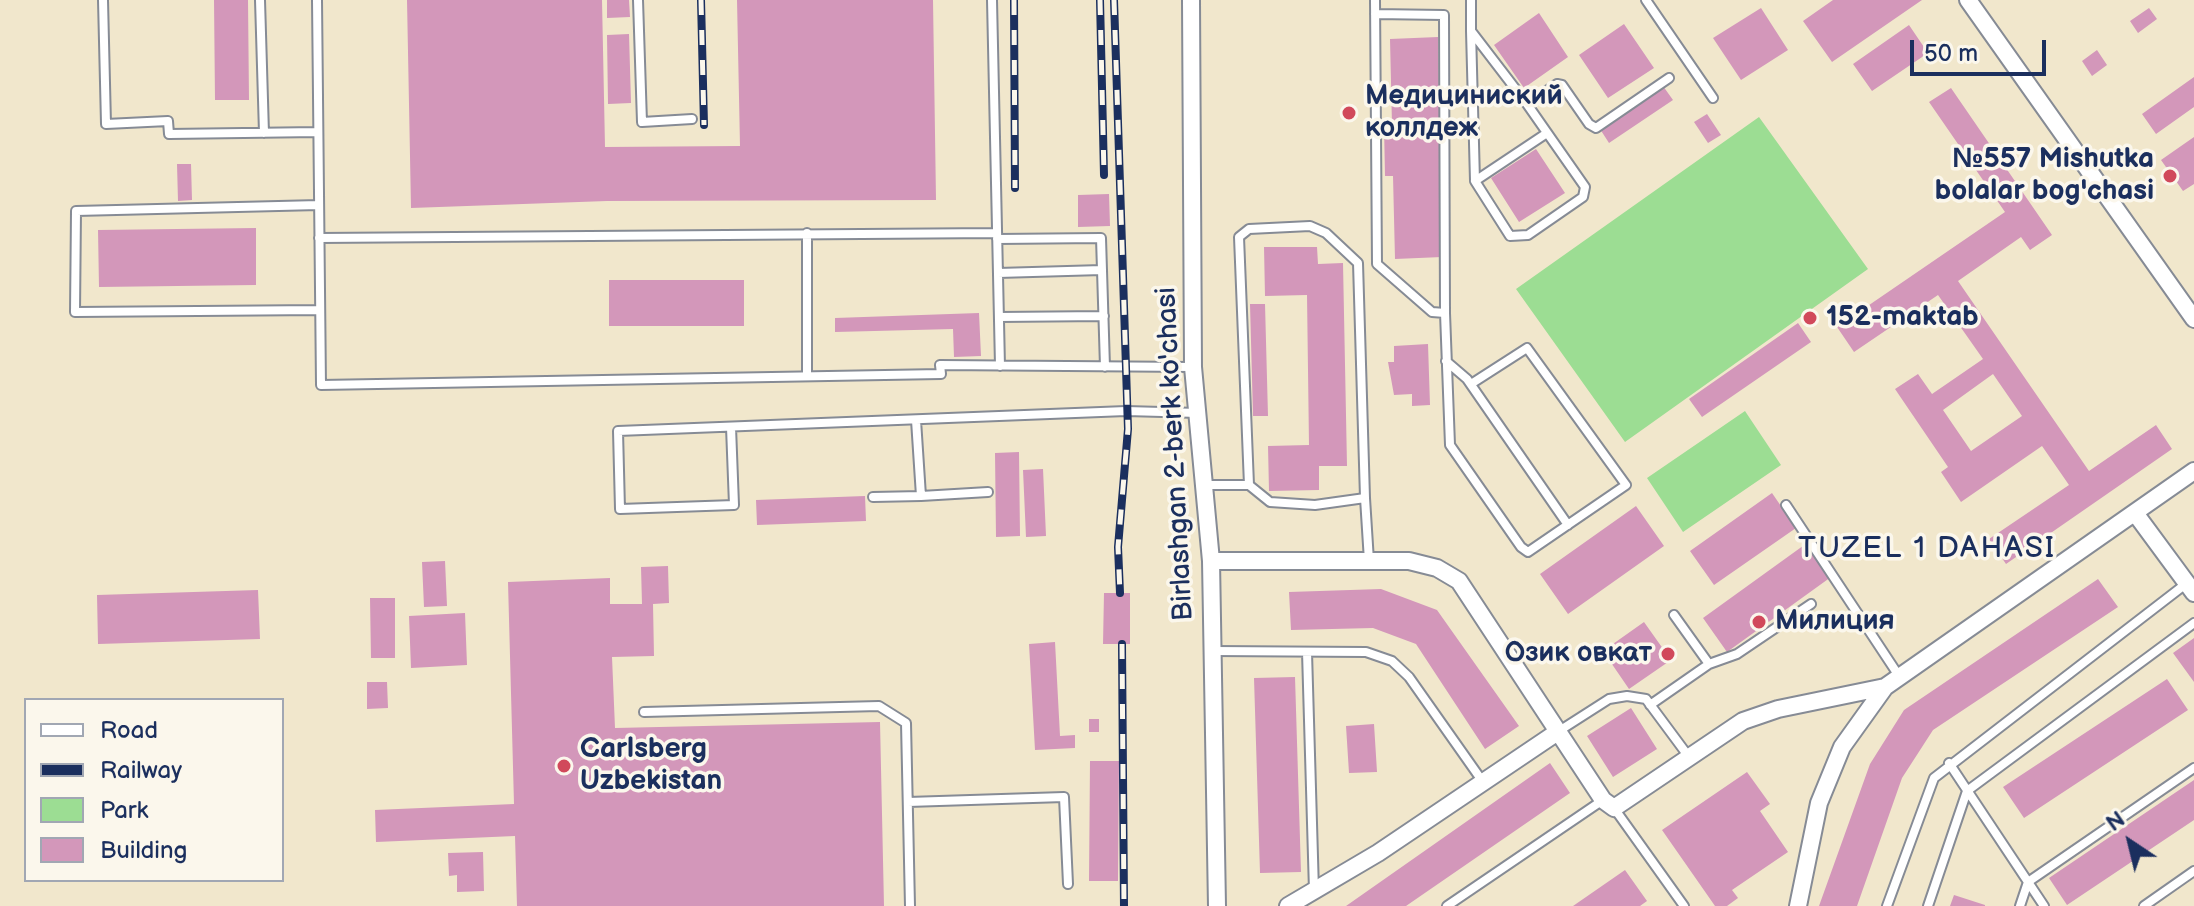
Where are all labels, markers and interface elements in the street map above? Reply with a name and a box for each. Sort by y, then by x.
scale bar [1914,24,2050,74]
text: 50 m [1924,39,1978,68]
place label: Медициниский коллдеж [1365,80,1563,146]
marker: Медициниский коллдеж [1340,104,1358,122]
place label: №557 Mishutka bolalar bog'chasi [1935,143,2154,209]
marker: №557 Mishutka bolalar bog'chasi [2161,167,2179,185]
street label: Birlashgan 2-berk ko'chasi [1150,286,1202,622]
place label: 152-maktab [1826,301,1979,335]
marker: 152-maktab [1801,309,1819,327]
district label: TUZEL 1 DAHASI [1798,531,2056,567]
place label: Милиция [1775,605,1895,639]
marker: Милиция [1750,613,1768,631]
place label: Озик овкат [1505,637,1652,671]
marker: Озик овкат [1659,645,1677,663]
legend [24,698,284,882]
text: Road [100,716,158,745]
place label: Carlsberg Uzbekistan [580,733,722,799]
text: Railway [100,756,182,785]
marker: Carlsberg Uzbekistan [555,757,573,775]
text: Park [100,796,148,825]
north arrow [2090,802,2170,882]
text: N [2101,806,2130,838]
text: Building [100,836,187,865]

